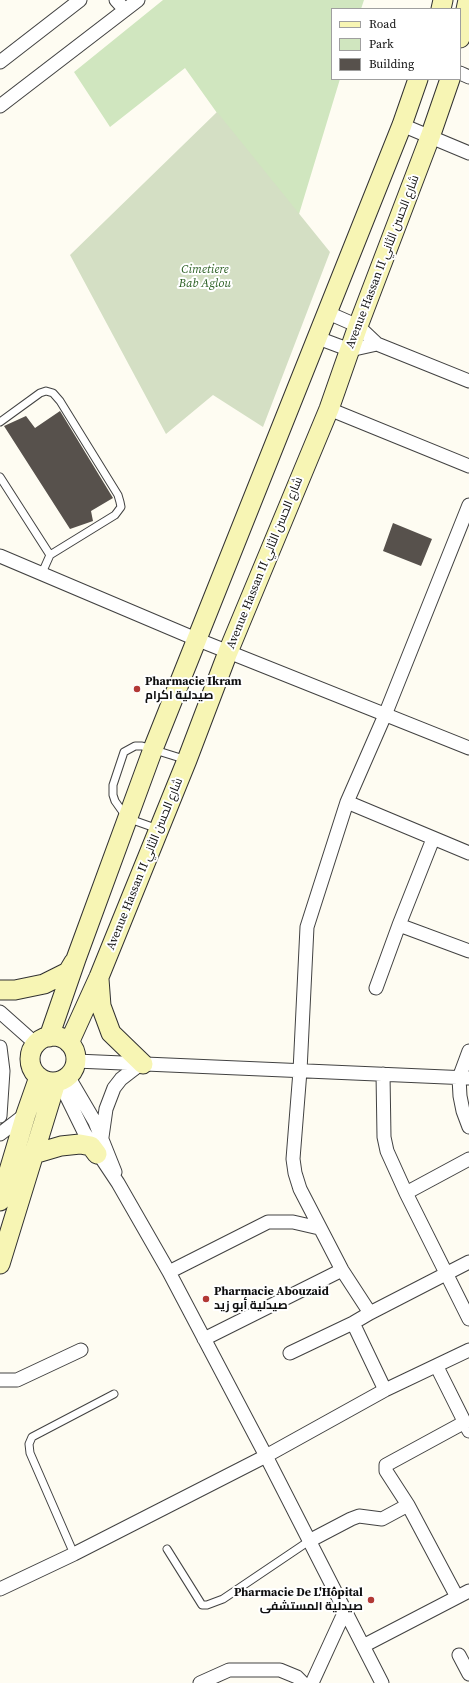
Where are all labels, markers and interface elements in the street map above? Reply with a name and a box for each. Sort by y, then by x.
legend [331,8,461,80]
text: Road [369,16,396,32]
text: Park [369,36,394,52]
text: Building [369,56,414,72]
street label: Avenue Hassan II شارع الحسن الثاني [343,173,423,351]
park label: Cimetiere Bab Aglou [179,263,231,291]
street label: Avenue Hassan II شارع الحسن الثاني [224,475,306,651]
place label: Pharmacie Ikram صيدلية اكرام [145,675,242,703]
marker: Pharmacie Ikram صيدلية اكرام [132,684,142,694]
street label: Avenue Hassan II شارع الحسن الثاني [104,776,186,952]
place label: Pharmacie Abouzaid صيدلية أبو زيد [214,1285,329,1313]
marker: Pharmacie Abouzaid صيدلية أبو زيد [201,1294,211,1304]
place label: Pharmacie De L'Hôpital صيدلية المستشفى [234,1586,363,1614]
marker: Pharmacie De L'Hôpital صيدلية المستشفى [366,1595,376,1605]

